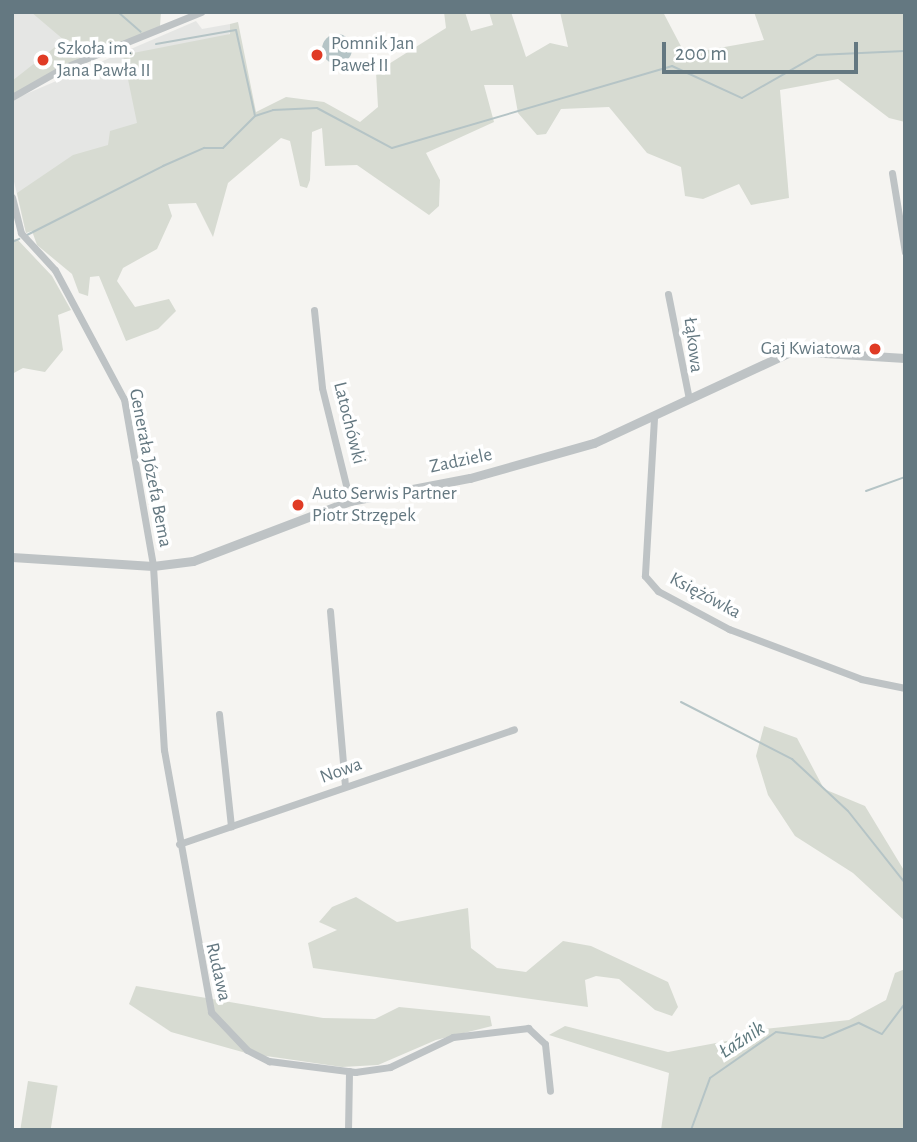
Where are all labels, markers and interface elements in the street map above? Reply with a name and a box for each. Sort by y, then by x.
scale bar [665,28,861,72]
place label: Pomnik Jan Paweł II [331,33,414,77]
place label: Szkoła im. Jana Pawła II [57,38,151,82]
text: 200 m [675,43,727,64]
marker: Pomnik Jan Paweł II [309,47,325,63]
marker: Szkoła im. Jana Pawła II [35,52,51,68]
street label: Łąkowa [678,316,708,374]
place label: Gaj Kwiatowa [761,338,861,360]
marker: Gaj Kwiatowa [867,341,883,357]
street label: Latochówki [328,379,370,467]
street label: Generała Józefa Bema [123,387,177,549]
street label: Zadziele [428,443,494,479]
place label: Auto Serwis Partner Piotr Strzępek [312,483,457,527]
marker: Auto Serwis Partner Piotr Strzępek [290,497,306,513]
street label: Księżówka [666,568,744,624]
street label: Nowa [317,753,365,789]
street label: Rudawa [200,940,236,1004]
water label: Łaźnik [714,1016,770,1064]

